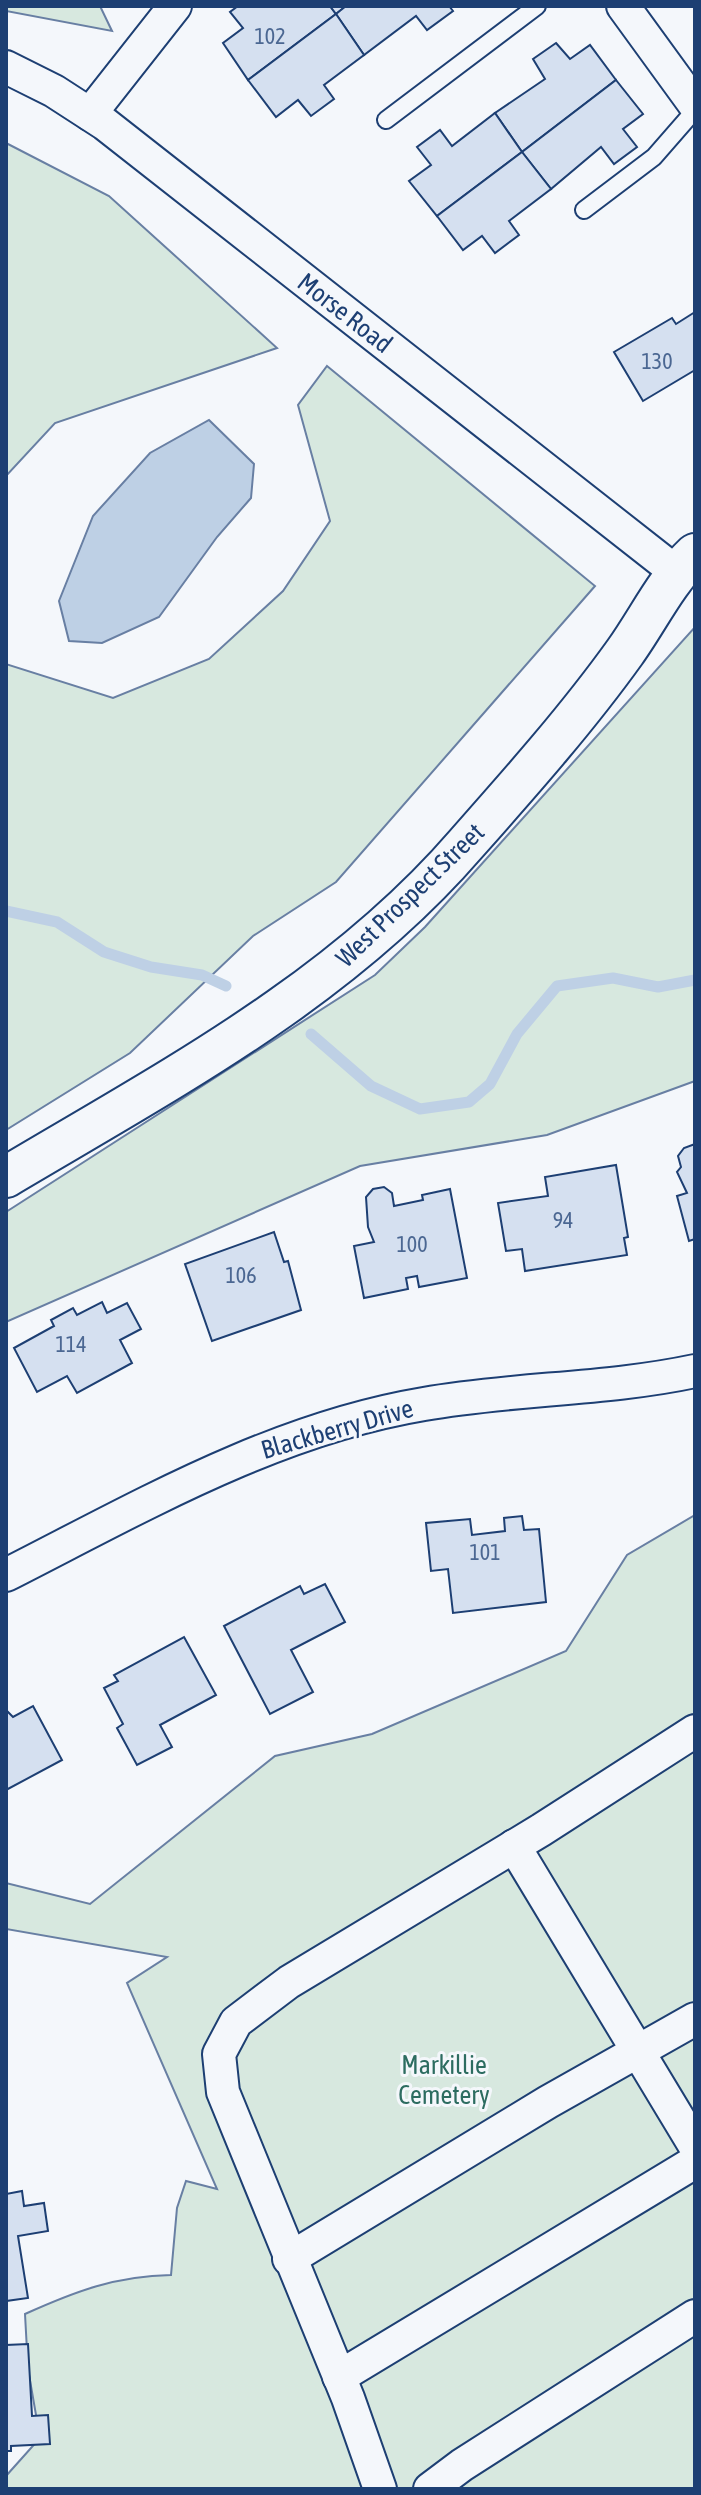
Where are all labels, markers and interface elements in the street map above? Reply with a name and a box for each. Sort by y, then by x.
house number: 102 [254,23,286,49]
street label: Morse Road [292,267,398,359]
house number: 130 [641,348,673,374]
street label: West Prospect Street [330,817,490,973]
house number: 94 [553,1207,573,1233]
house number: 100 [396,1231,428,1257]
house number: 106 [225,1262,257,1288]
house number: 114 [55,1331,87,1357]
street label: Blackberry Drive [258,1393,416,1465]
house number: 101 [469,1539,501,1565]
park label: Markillie Cemetery [398,2050,490,2110]

